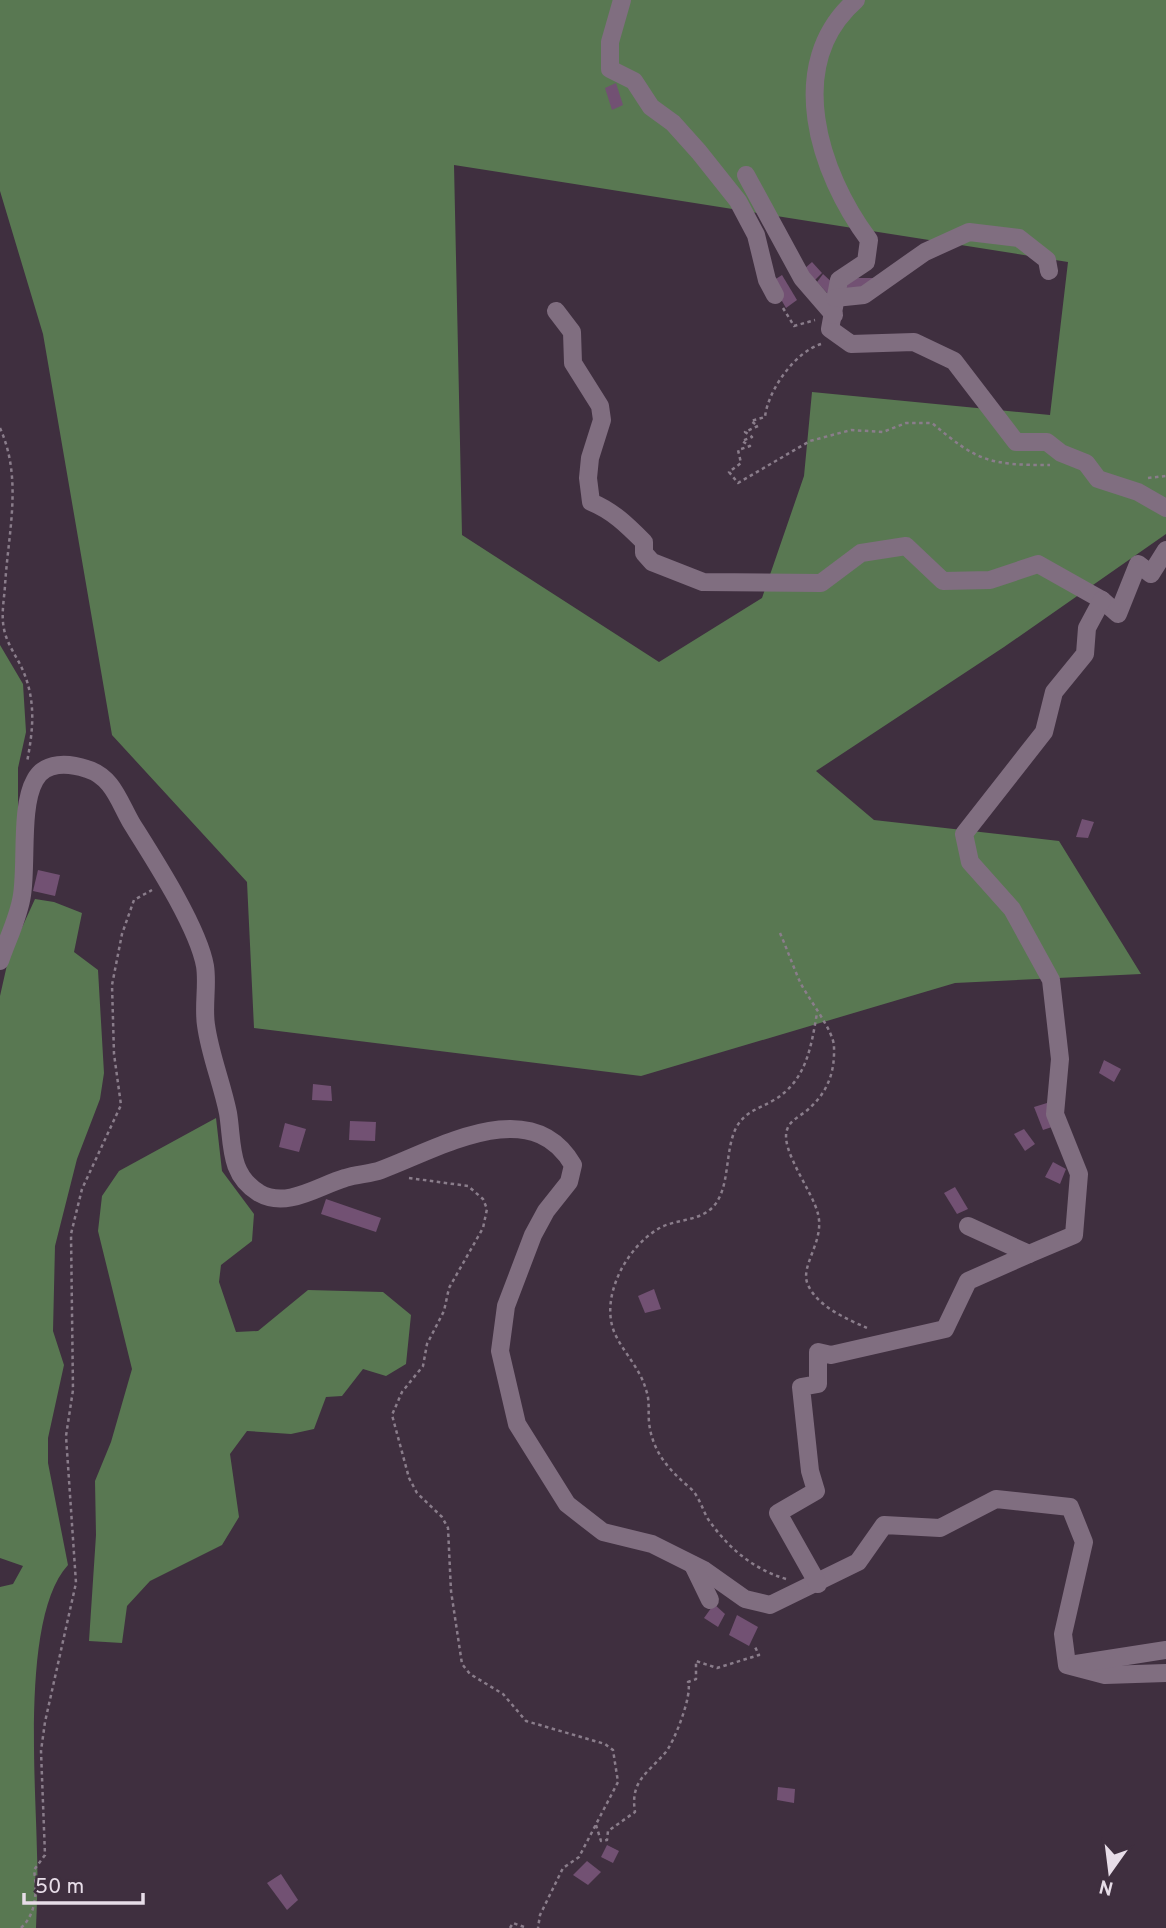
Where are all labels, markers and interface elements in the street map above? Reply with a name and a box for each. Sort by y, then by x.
north arrow [1075,1837,1145,1907]
scale bar [24,1862,144,1906]
text: N [1097,1873,1116,1900]
text: 50 m [35,1874,84,1901]

